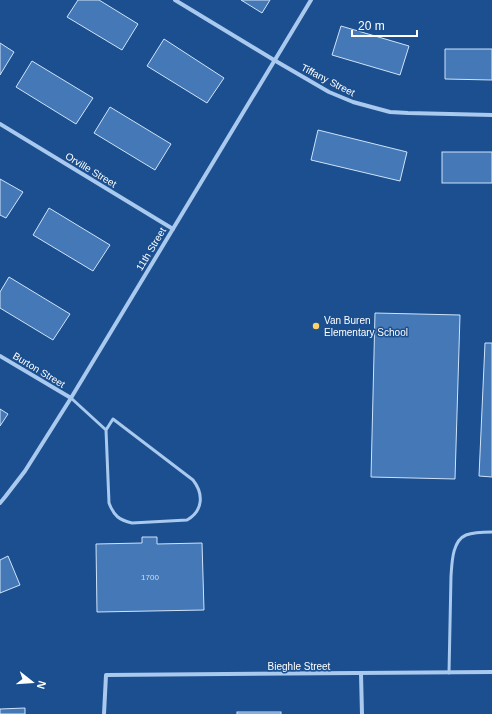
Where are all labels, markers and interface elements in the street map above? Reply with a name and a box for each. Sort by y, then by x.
scale bar [352,12,417,38]
text: 20 m [358,19,385,33]
street label: Tiffany Street [299,62,357,98]
street label: Orville Street [63,150,119,190]
street label: 11th Street [134,225,168,272]
place label: Van Buren Elementary School [324,315,408,338]
marker: Van Buren Elementary School [311,321,321,331]
street label: Burton Street [11,350,67,390]
house number: 1700 [141,573,159,582]
street label: Bieghle Street [268,661,331,672]
north arrow [12,662,52,702]
text: N [35,679,48,691]

